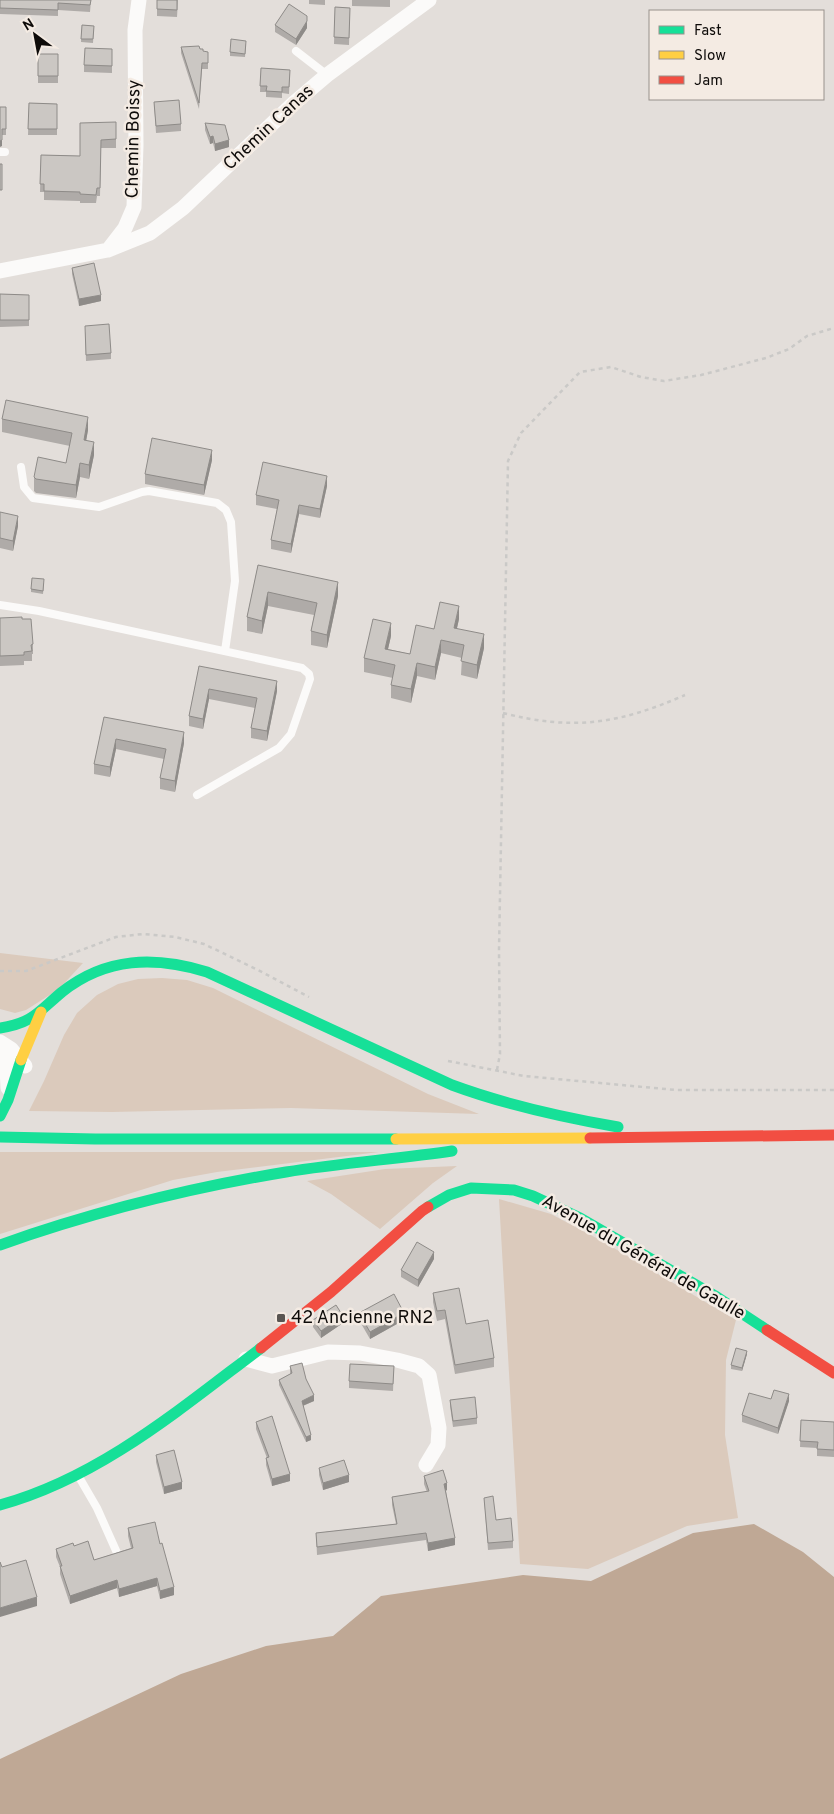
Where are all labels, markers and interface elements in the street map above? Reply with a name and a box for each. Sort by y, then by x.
north arrow [10,10,60,60]
legend [649,10,824,100]
text: N [20,15,38,35]
text: Fast [694,22,722,41]
text: Slow [694,47,726,66]
text: Jam [694,72,723,91]
street label: Chemin Boissy [121,79,147,199]
street label: Chemin Canas [219,80,319,176]
street label: Avenue du Général de Gaulle [537,1190,749,1326]
place label: 42 Ancienne RN2 [291,1307,433,1330]
marker: 42 Ancienne RN2 [275,1312,287,1324]

